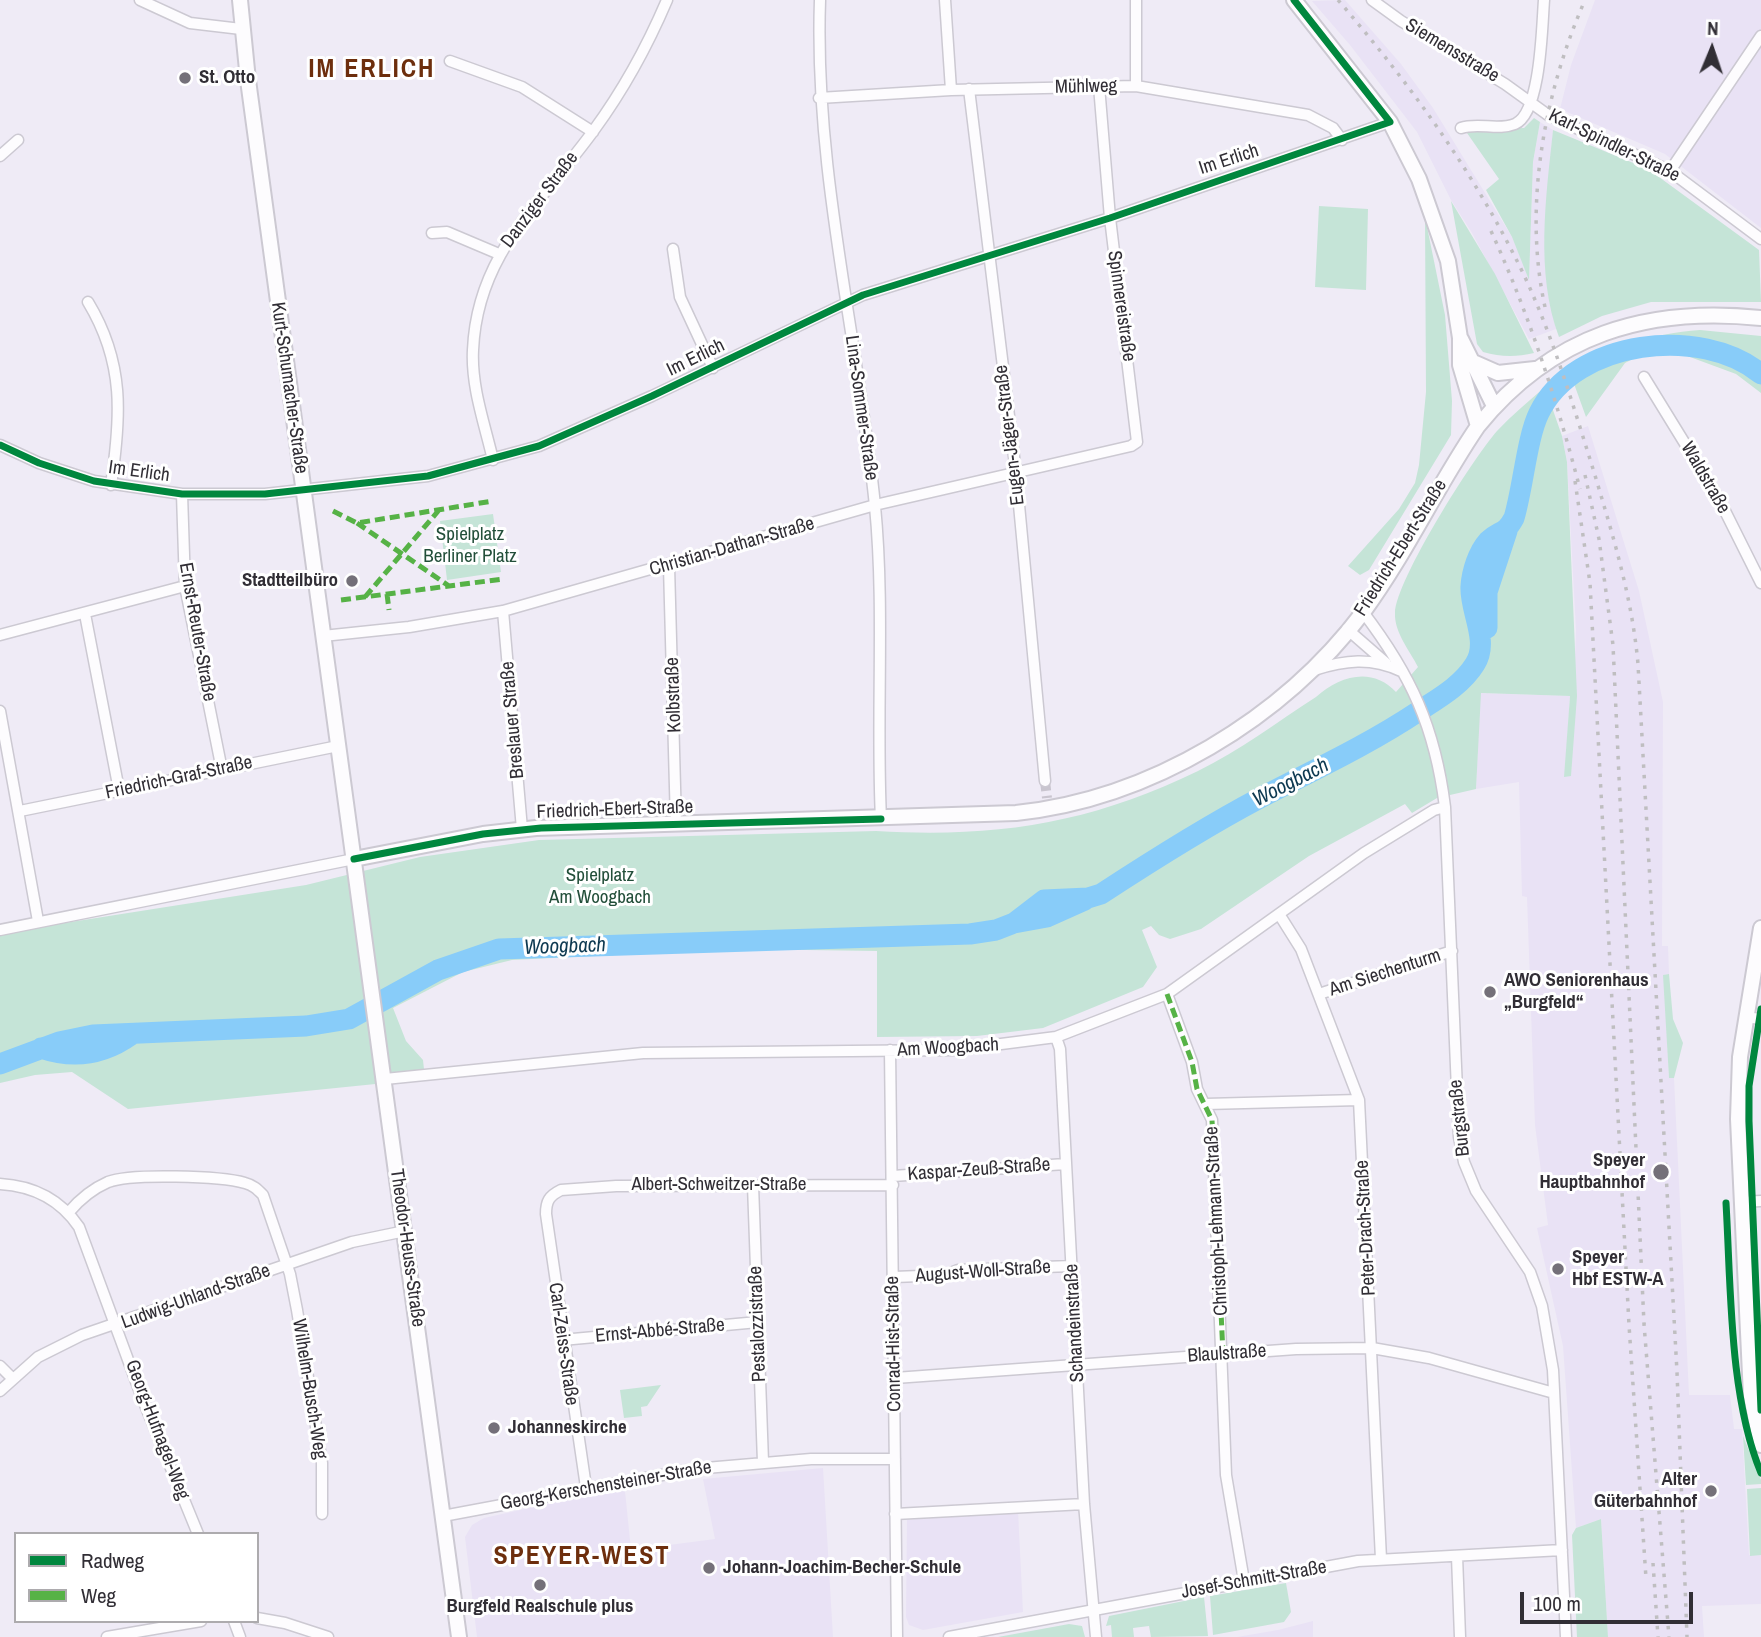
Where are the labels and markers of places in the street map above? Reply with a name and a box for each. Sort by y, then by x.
place label: St. Otto [199,67,255,89]
marker: St. Otto [177,70,193,86]
place label: Stadtteilbüro [242,570,338,592]
marker: Stadtteilbüro [344,573,360,589]
place label: AWO Seniorenhaus „Burgfeld“ [1504,970,1649,1014]
marker: AWO Seniorenhaus „Burgfeld“ [1482,984,1498,1000]
place label: Speyer Hauptbahnhof [1539,1150,1645,1194]
marker: Speyer Hauptbahnhof [1651,1162,1671,1182]
place label: Speyer Hbf ESTW-A [1572,1247,1663,1291]
marker: Speyer Hbf ESTW-A [1550,1261,1566,1277]
place label: Johanneskirche [508,1417,627,1439]
marker: Johanneskirche [486,1420,502,1436]
place label: Alter Güterbahnhof [1594,1469,1697,1513]
marker: Alter Güterbahnhof [1703,1483,1719,1499]
place label: Johann-Joachim-Becher-Schule [723,1557,961,1579]
marker: Johann-Joachim-Becher-Schule [701,1560,717,1576]
marker: Burgfeld Realschule plus [532,1577,548,1593]
place label: Burgfeld Realschule plus [446,1596,634,1618]

